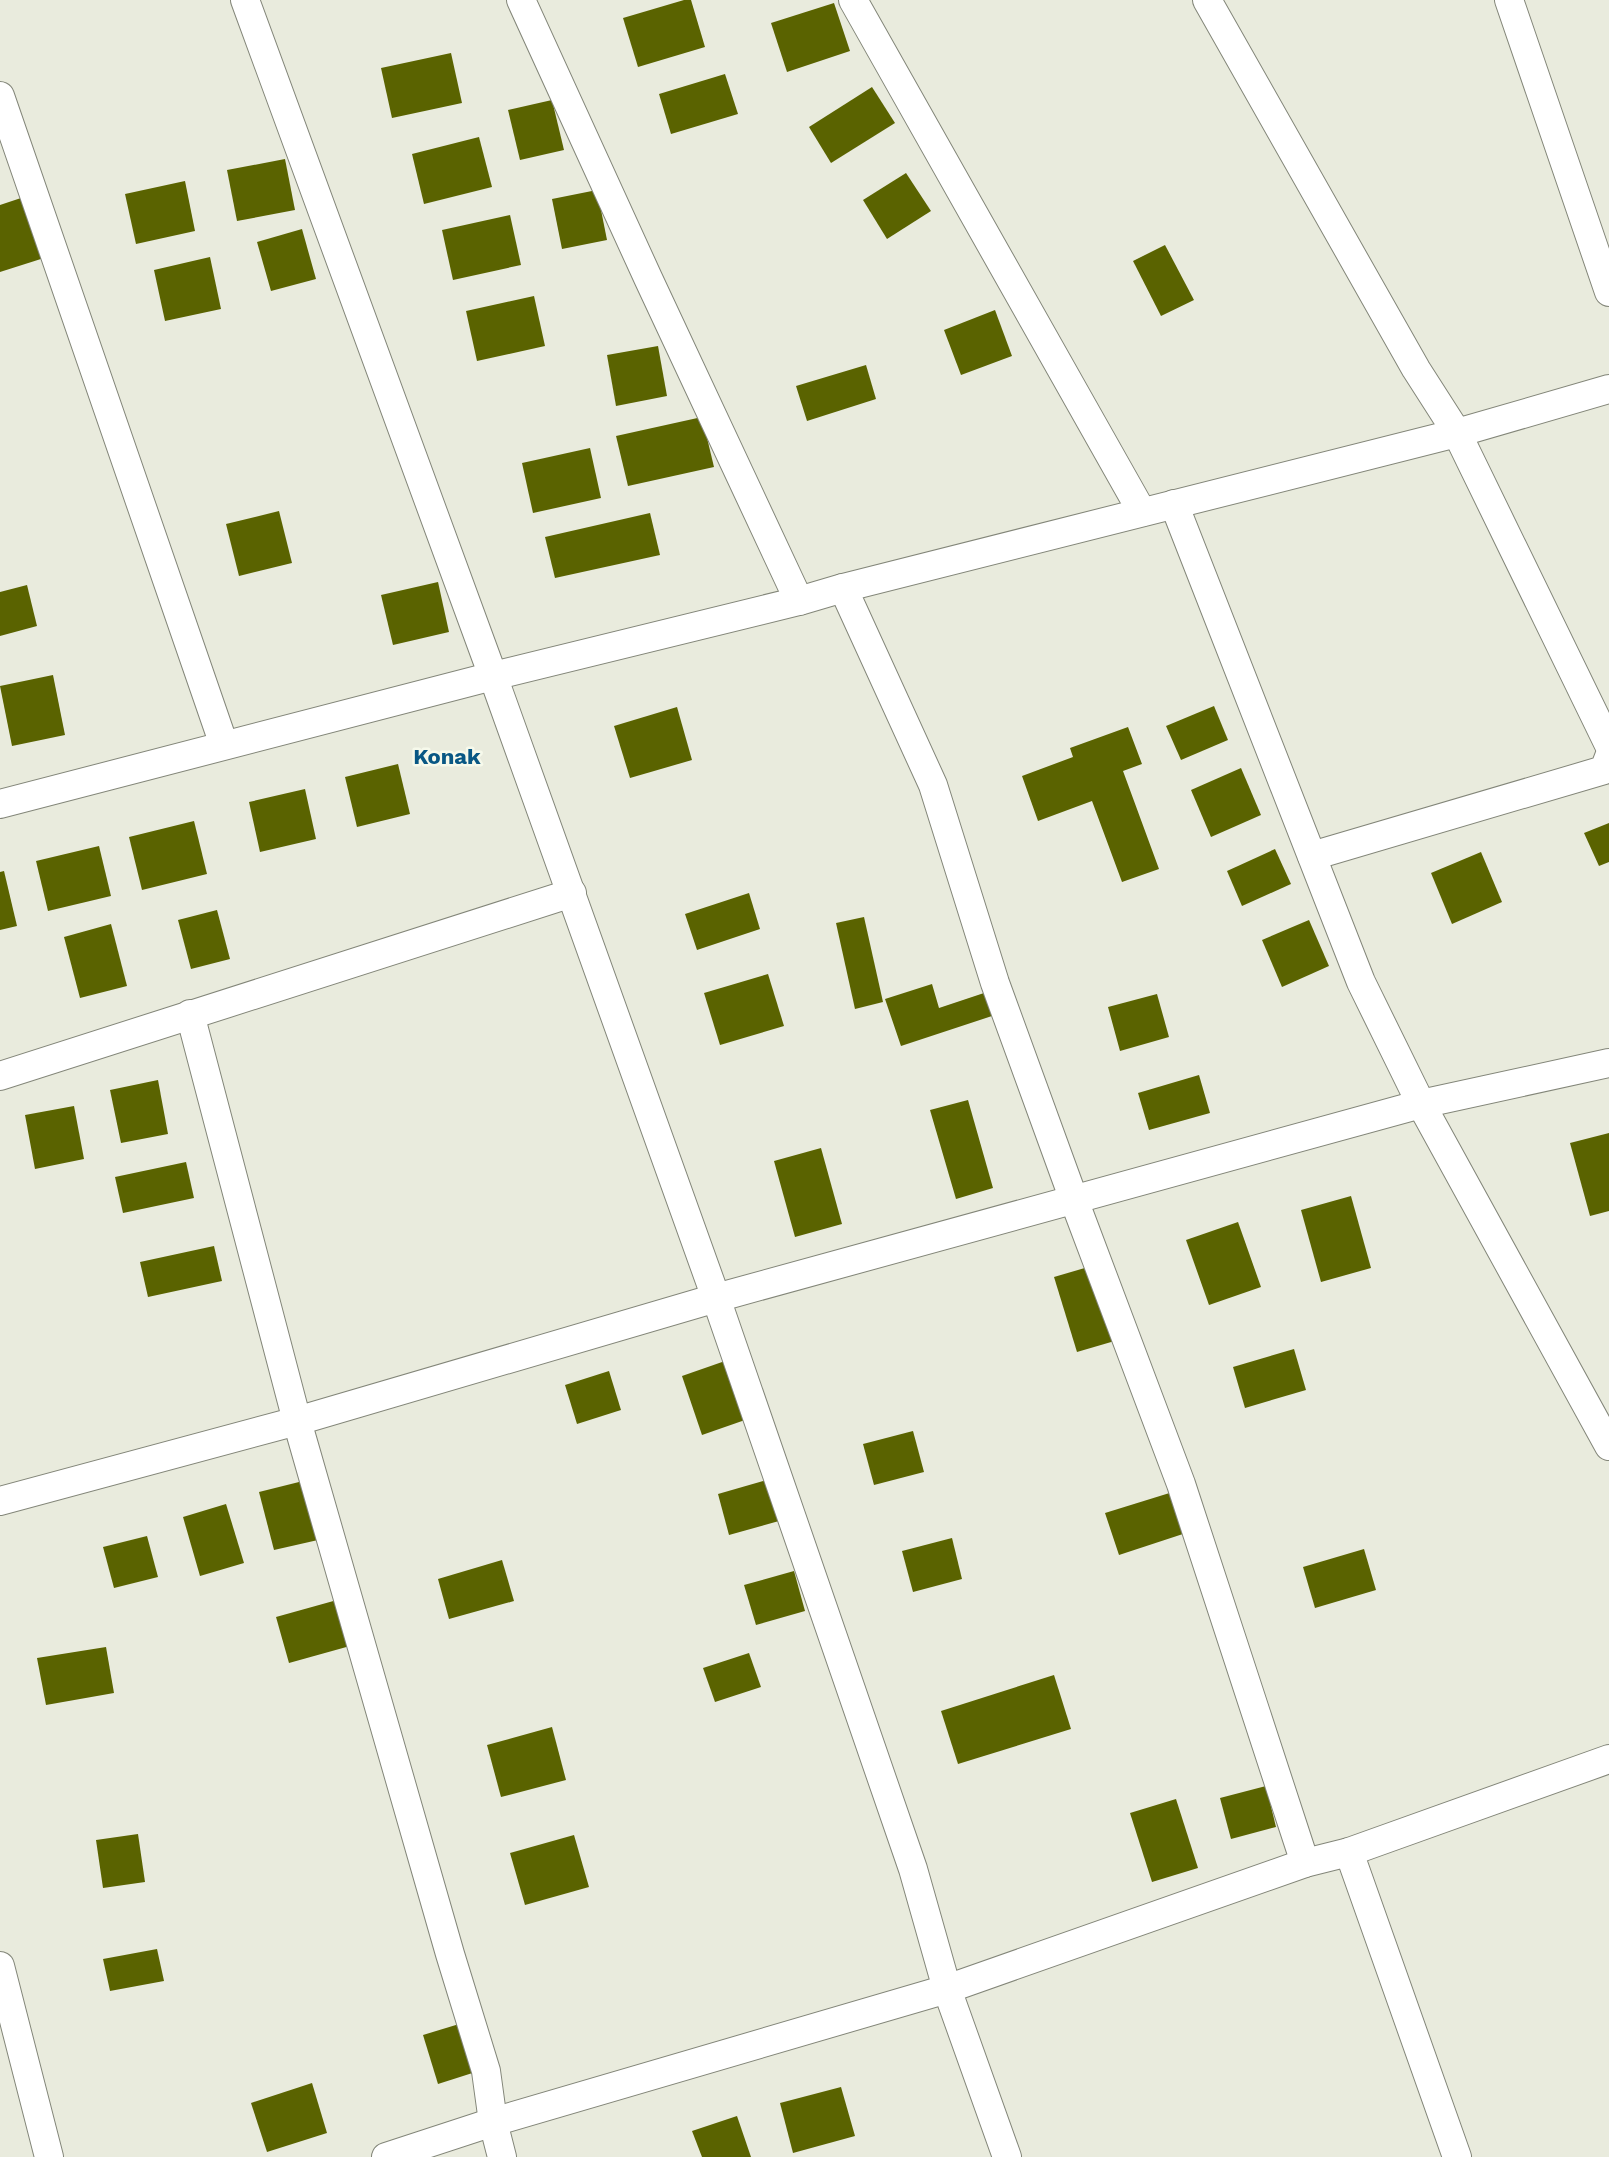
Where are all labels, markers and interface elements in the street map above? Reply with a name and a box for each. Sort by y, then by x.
district label: Konak [413,744,481,769]

